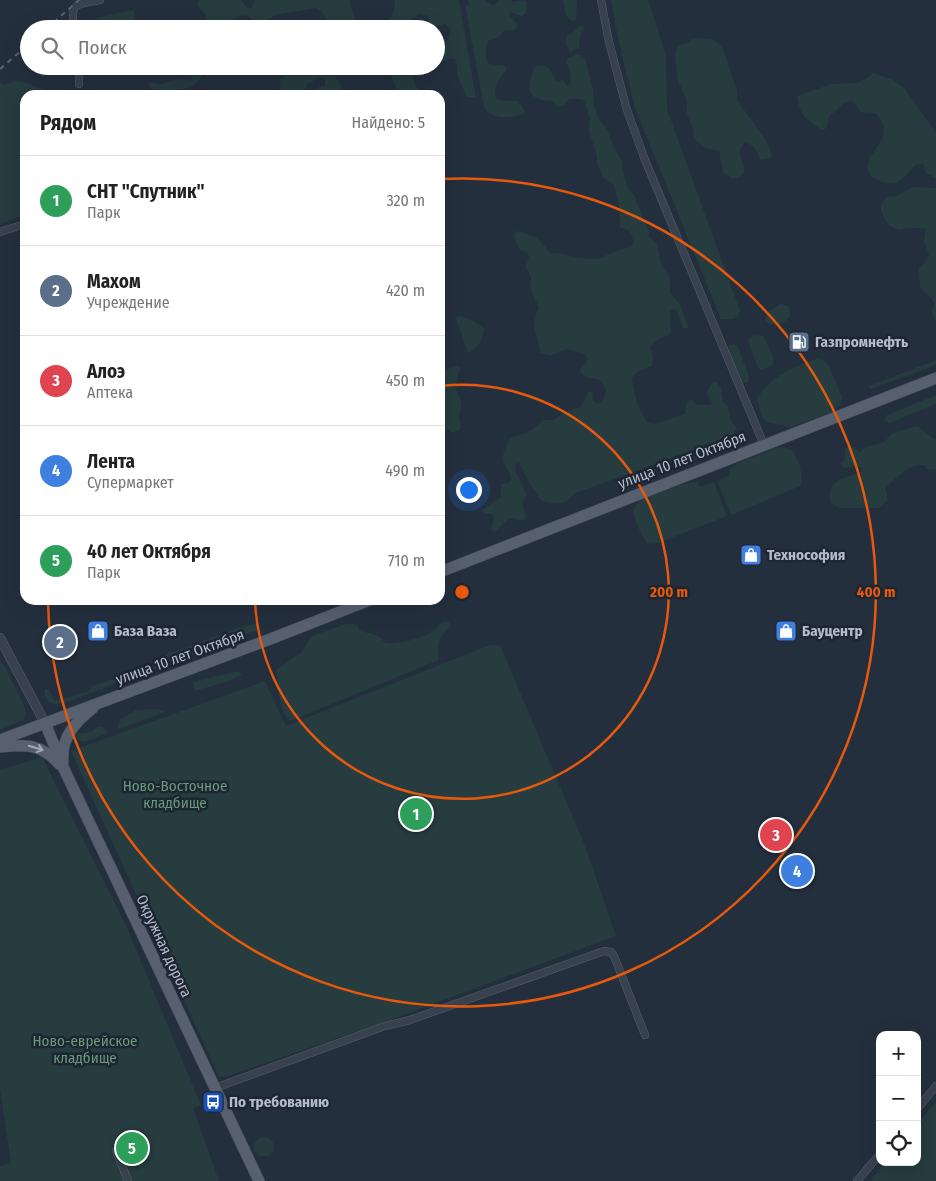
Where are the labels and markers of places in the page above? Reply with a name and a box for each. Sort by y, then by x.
fuel station icon: Газпромнефть [787,330,811,354]
place label: Газпромнефть [815,333,908,351]
shop icon: Технософия [739,543,763,567]
place label: Технософия [767,546,845,564]
centre of rings [453,583,471,601]
shop icon: База Ваза [86,619,110,643]
shop icon: Бауцентр [774,619,798,643]
place label: База Ваза [114,622,177,640]
place label: Бауцентр [802,622,863,640]
pin: 2 [44,623,76,661]
pin: 1 [400,795,432,833]
pin: 3 [760,816,792,854]
pin: 4 [781,852,813,890]
bus stop icon: По требованию [201,1090,225,1114]
place label: По требованию [229,1093,329,1111]
pin: 5 [116,1129,148,1167]

